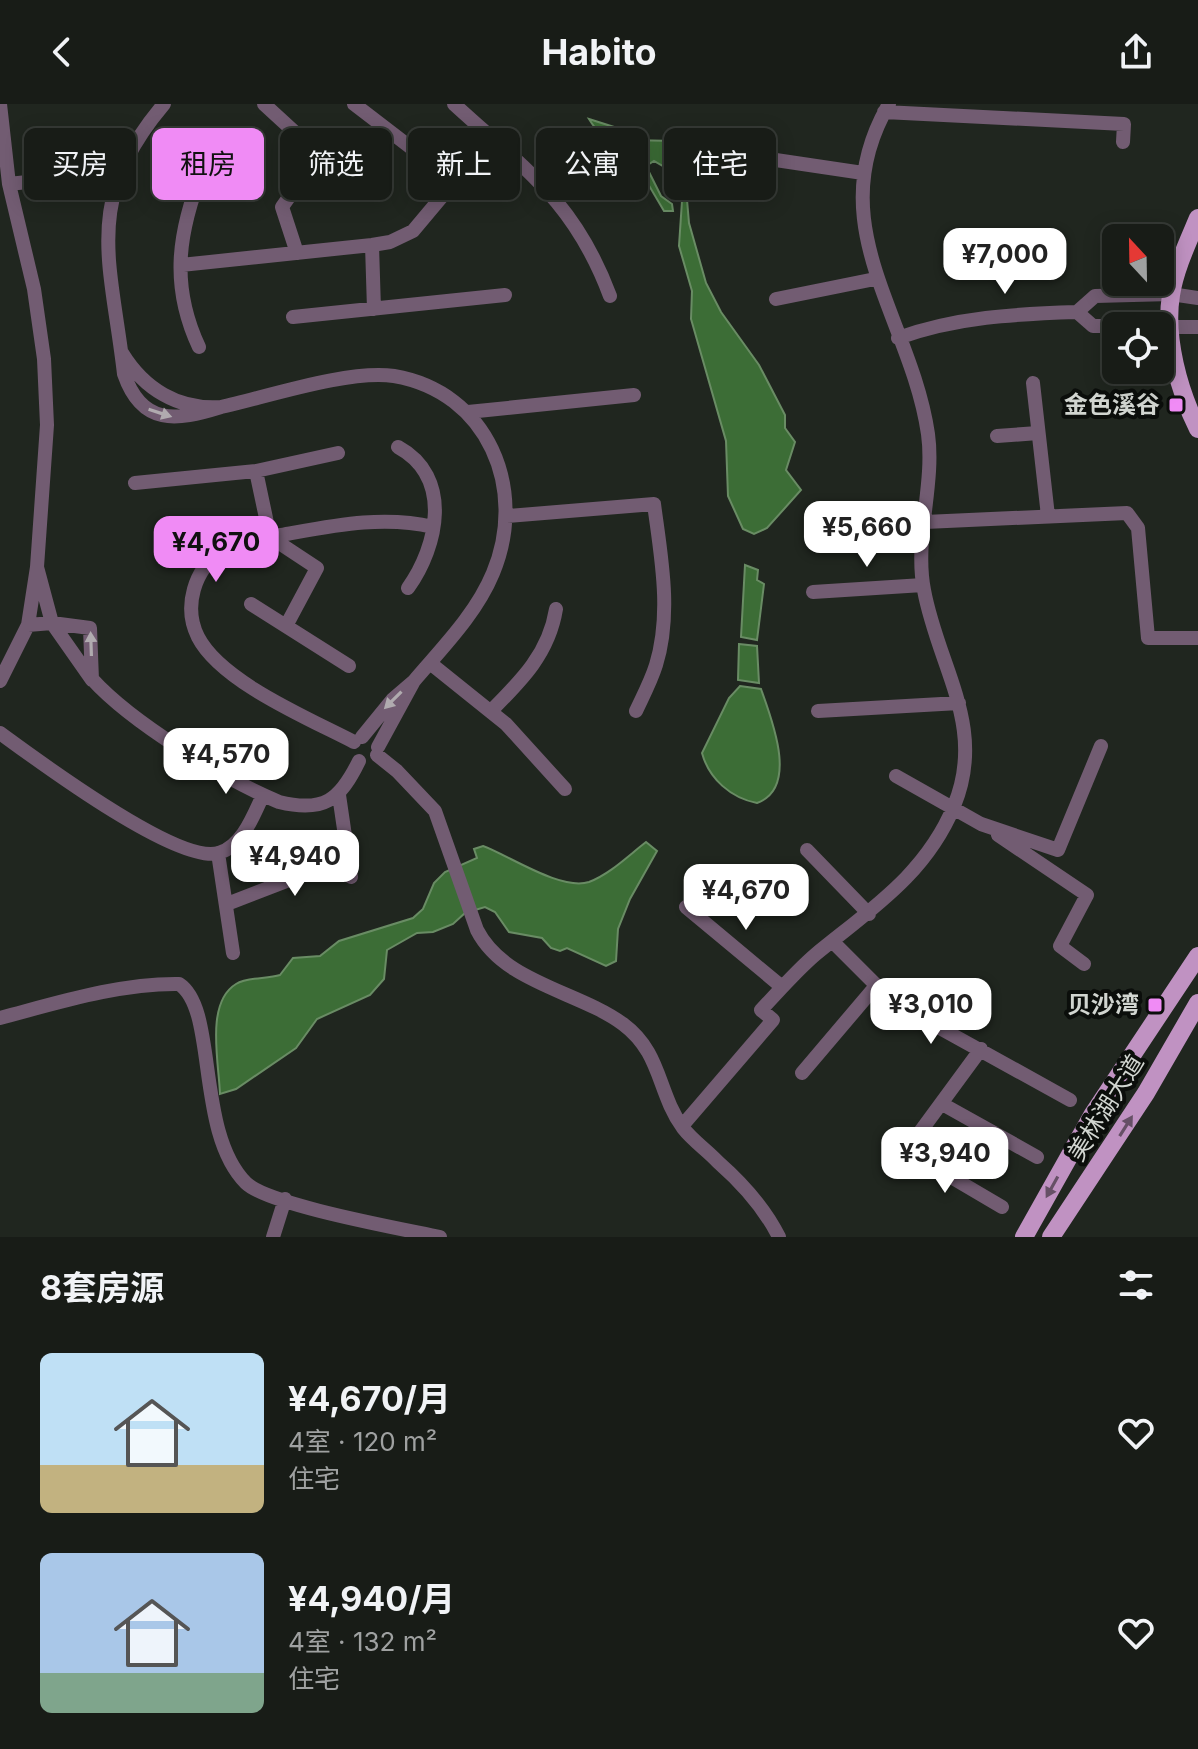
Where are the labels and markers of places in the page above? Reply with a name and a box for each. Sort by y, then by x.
pin: ¥7,000 [940,228,1070,296]
place label: 金色溪谷 [1064,390,1160,419]
marker: 金色溪谷 [1167,396,1185,414]
pin: ¥5,660 [802,501,932,569]
pin: ¥4,670 [151,516,281,584]
pin: ¥4,570 [161,728,291,796]
pin: ¥4,940 [230,830,360,898]
pin: ¥4,670 [681,864,811,932]
pin: ¥3,010 [866,978,996,1046]
place label: 贝沙湾 [1067,990,1139,1019]
marker: 贝沙湾 [1146,996,1164,1014]
pin: ¥3,940 [880,1127,1010,1195]

